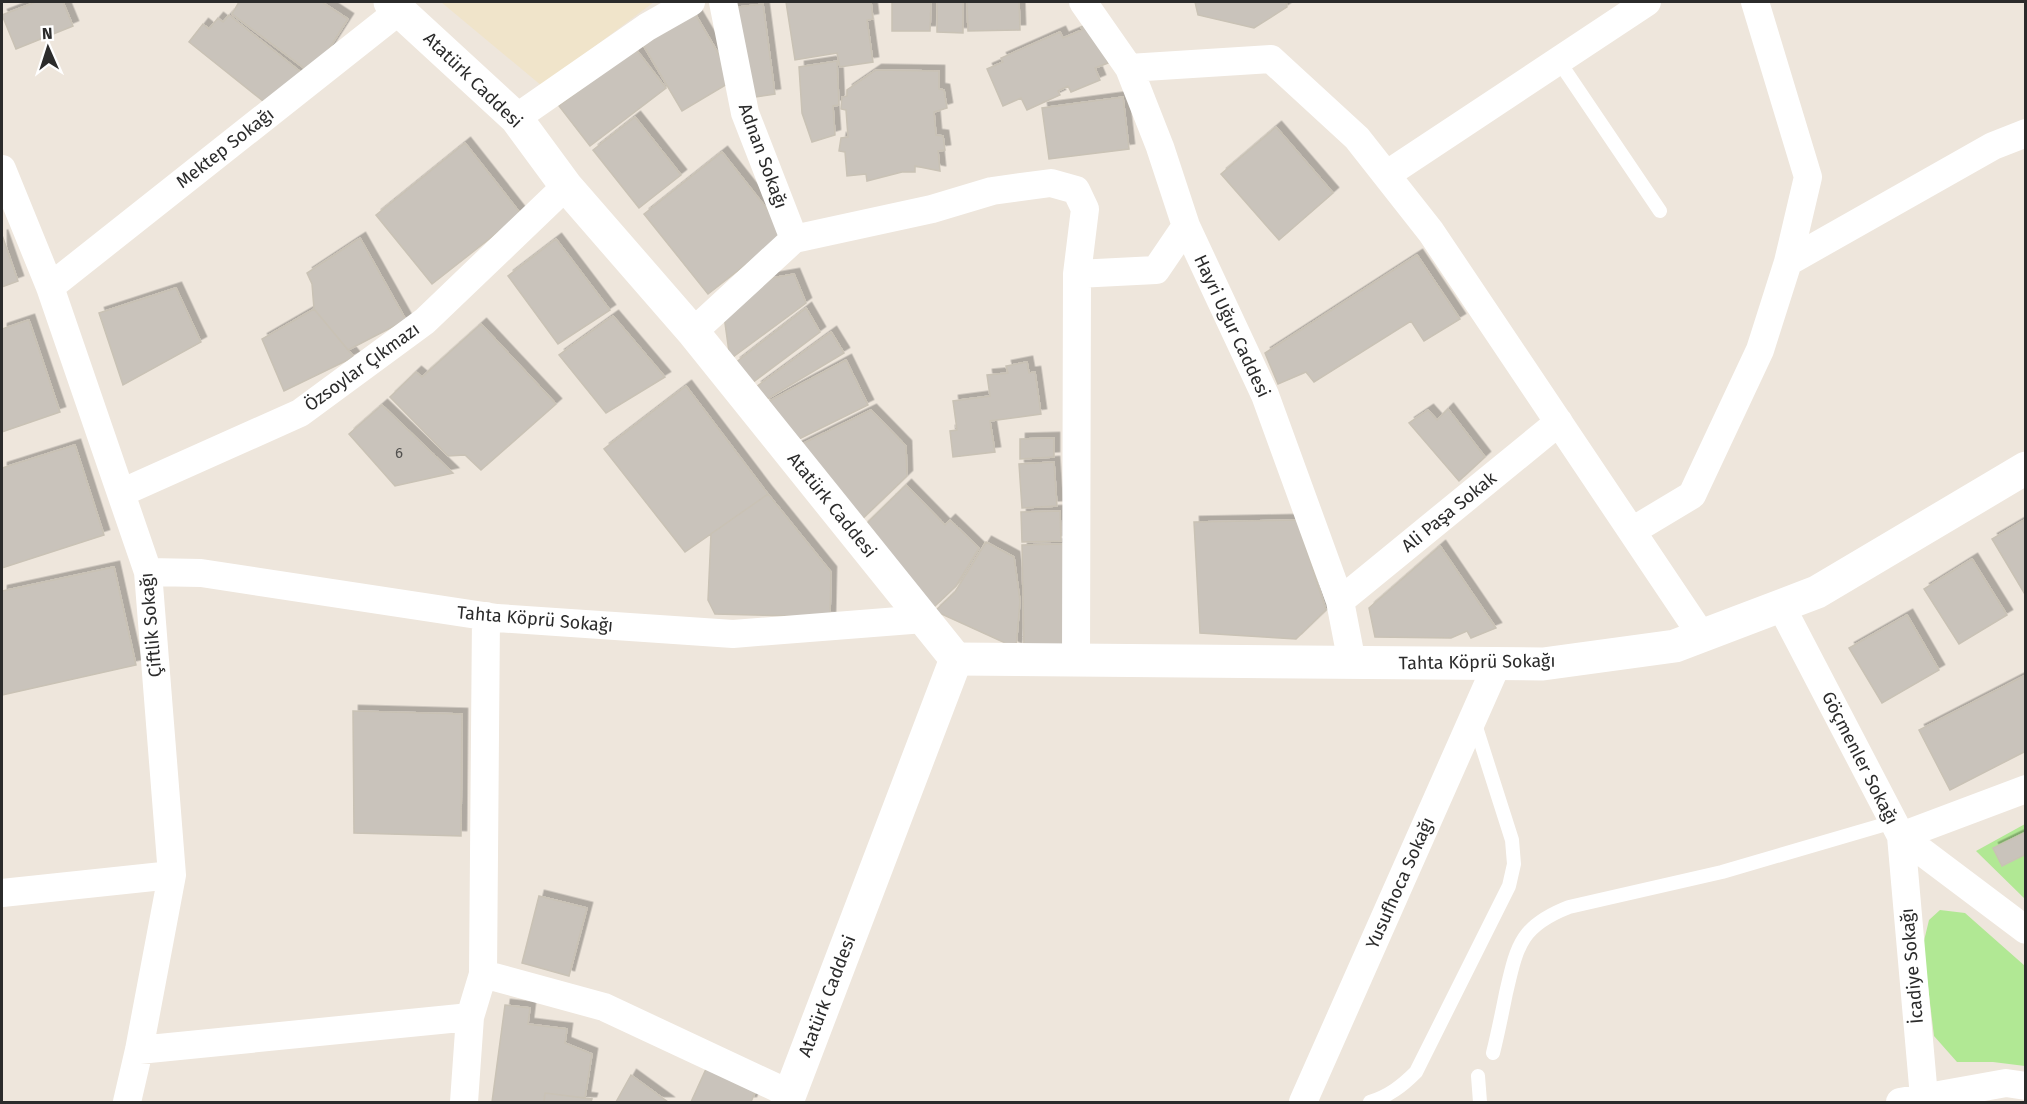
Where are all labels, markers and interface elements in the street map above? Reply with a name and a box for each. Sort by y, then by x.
north arrow [18,18,78,78]
text: N [41,24,53,43]
street label: Atatürk Caddesi [419,27,527,133]
street label: Adnan Sokağı [734,101,792,211]
street label: Mektep Sokağı [172,103,278,193]
street label: Hayri Uğur Caddesi [1189,251,1275,401]
street label: Özsoylar Çıkmazı [300,318,424,416]
house number: 6 [395,444,403,462]
street label: Atatürk Caddesi [783,448,881,562]
street label: Ali Paşa Sokak [1397,467,1501,557]
street label: Çiftlik Sokağı [135,572,167,678]
street label: Tahta Köprü Sokağı [456,601,614,637]
street label: Tahta Köprü Sokağı [1398,650,1556,674]
street label: Göçmenler Sokağı [1817,688,1903,828]
street label: Yusufhoca Sokağı [1361,814,1439,952]
street label: İcadiye Sokağı [1896,907,1928,1025]
street label: Atatürk Caddesi [794,932,860,1060]

